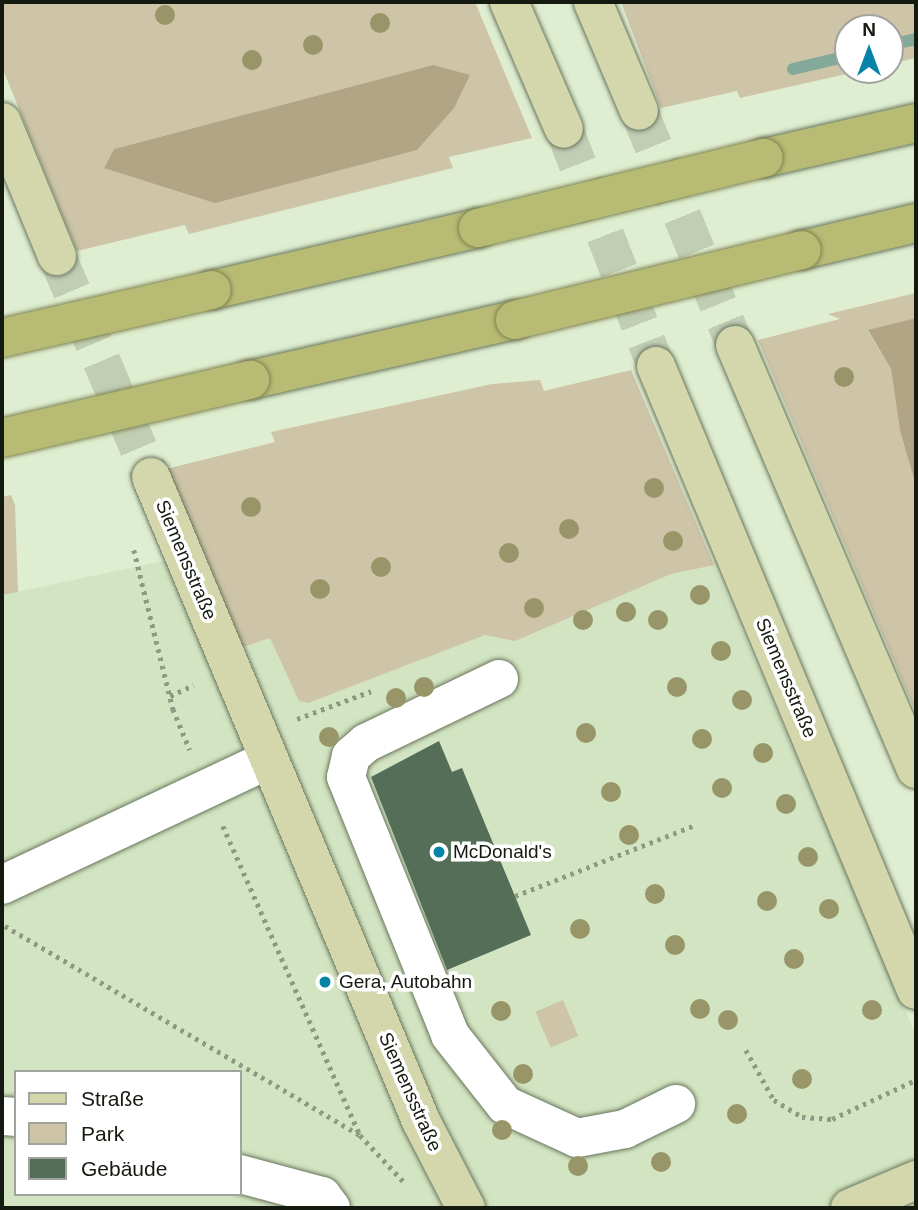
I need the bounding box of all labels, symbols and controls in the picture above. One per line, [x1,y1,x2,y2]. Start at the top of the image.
north arrow [834,14,904,84]
text: N [862,19,876,40]
street label: Siemensstraße [151,497,221,623]
street label: Siemensstraße [751,615,821,741]
place label: McDonald's [453,841,552,863]
marker: McDonald's [431,844,447,860]
place label: Gera, Autobahn [339,971,473,993]
marker: Gera, Autobahn [317,974,333,990]
street label: Siemensstraße [374,1029,446,1155]
legend [14,1070,242,1196]
text: Straße [81,1087,144,1110]
text: Park [81,1122,124,1145]
text: Gebäude [81,1157,167,1180]

